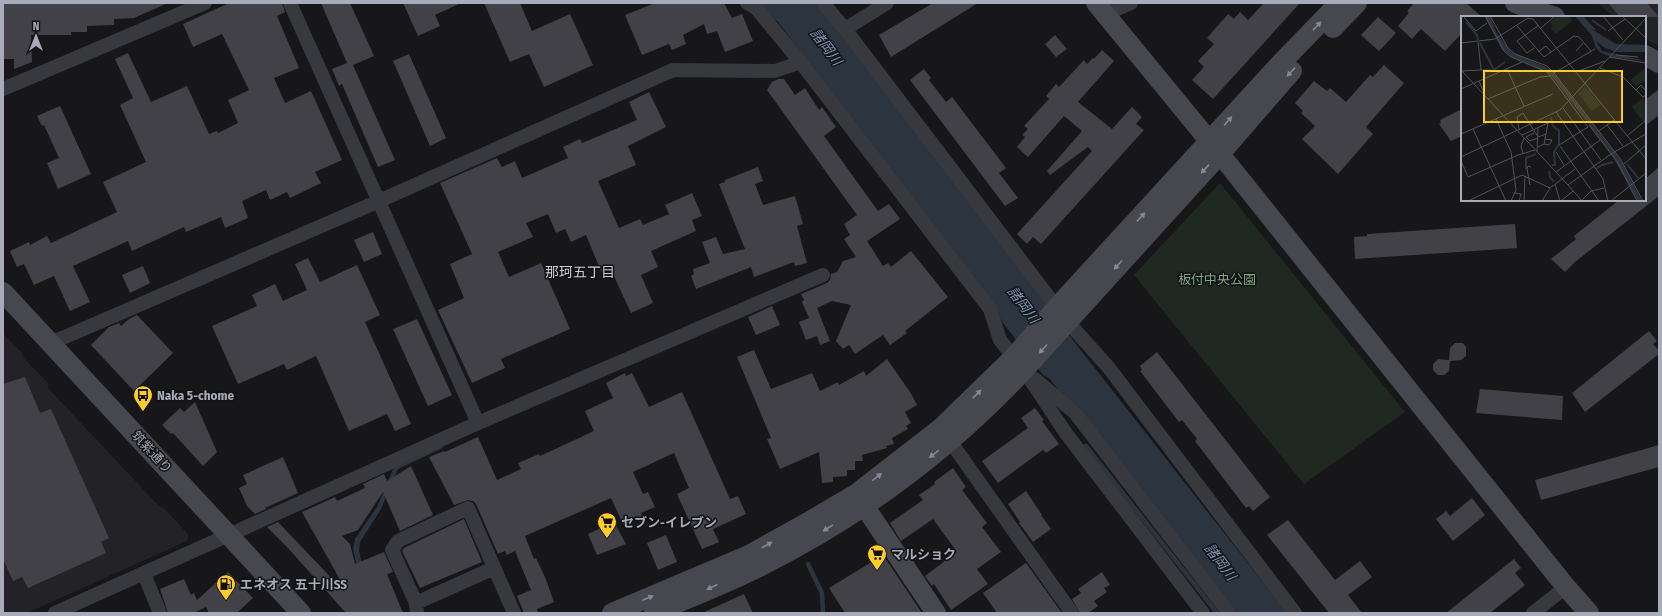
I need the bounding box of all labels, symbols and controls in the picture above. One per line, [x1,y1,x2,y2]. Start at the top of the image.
north arrow [16,16,56,56]
inset map [1461,16,1646,201]
text: N [33,20,39,33]
one-way arrow [1312,21,1322,31]
water label: 諸岡川 [807,25,847,70]
one-way arrow [1286,67,1296,77]
one-way arrow [1223,116,1233,126]
one-way arrow [1201,164,1210,175]
one-way arrow [1136,212,1145,222]
one-way arrow [1113,260,1122,270]
district label: 那珂五丁目 [545,264,615,281]
park label: 板付中央公園 [1178,272,1256,287]
water label: 諸岡川 [1004,283,1044,328]
one-way arrow [1038,344,1047,354]
bus stop icon: Naka 5-chome [132,384,154,412]
place label: Naka 5-chome [157,388,234,403]
one-way arrow [972,389,982,399]
street label: 筑紫通り [129,428,175,476]
one-way arrow [929,449,940,458]
one-way arrow [872,473,883,481]
supermarket icon: セブン-イレブン [596,511,618,539]
place label: セブン-イレブン [621,515,717,530]
one-way arrow [822,525,834,532]
water label: 諸岡川 [1201,540,1241,585]
one-way arrow [761,541,773,548]
supermarket icon: マルショク [866,543,888,571]
place label: マルショク [891,547,956,562]
fuel station icon: エネオス 五十川SS [215,573,237,601]
place label: エネオス 五十川SS [240,577,347,592]
one-way arrow [706,585,718,591]
one-way arrow [642,594,654,601]

